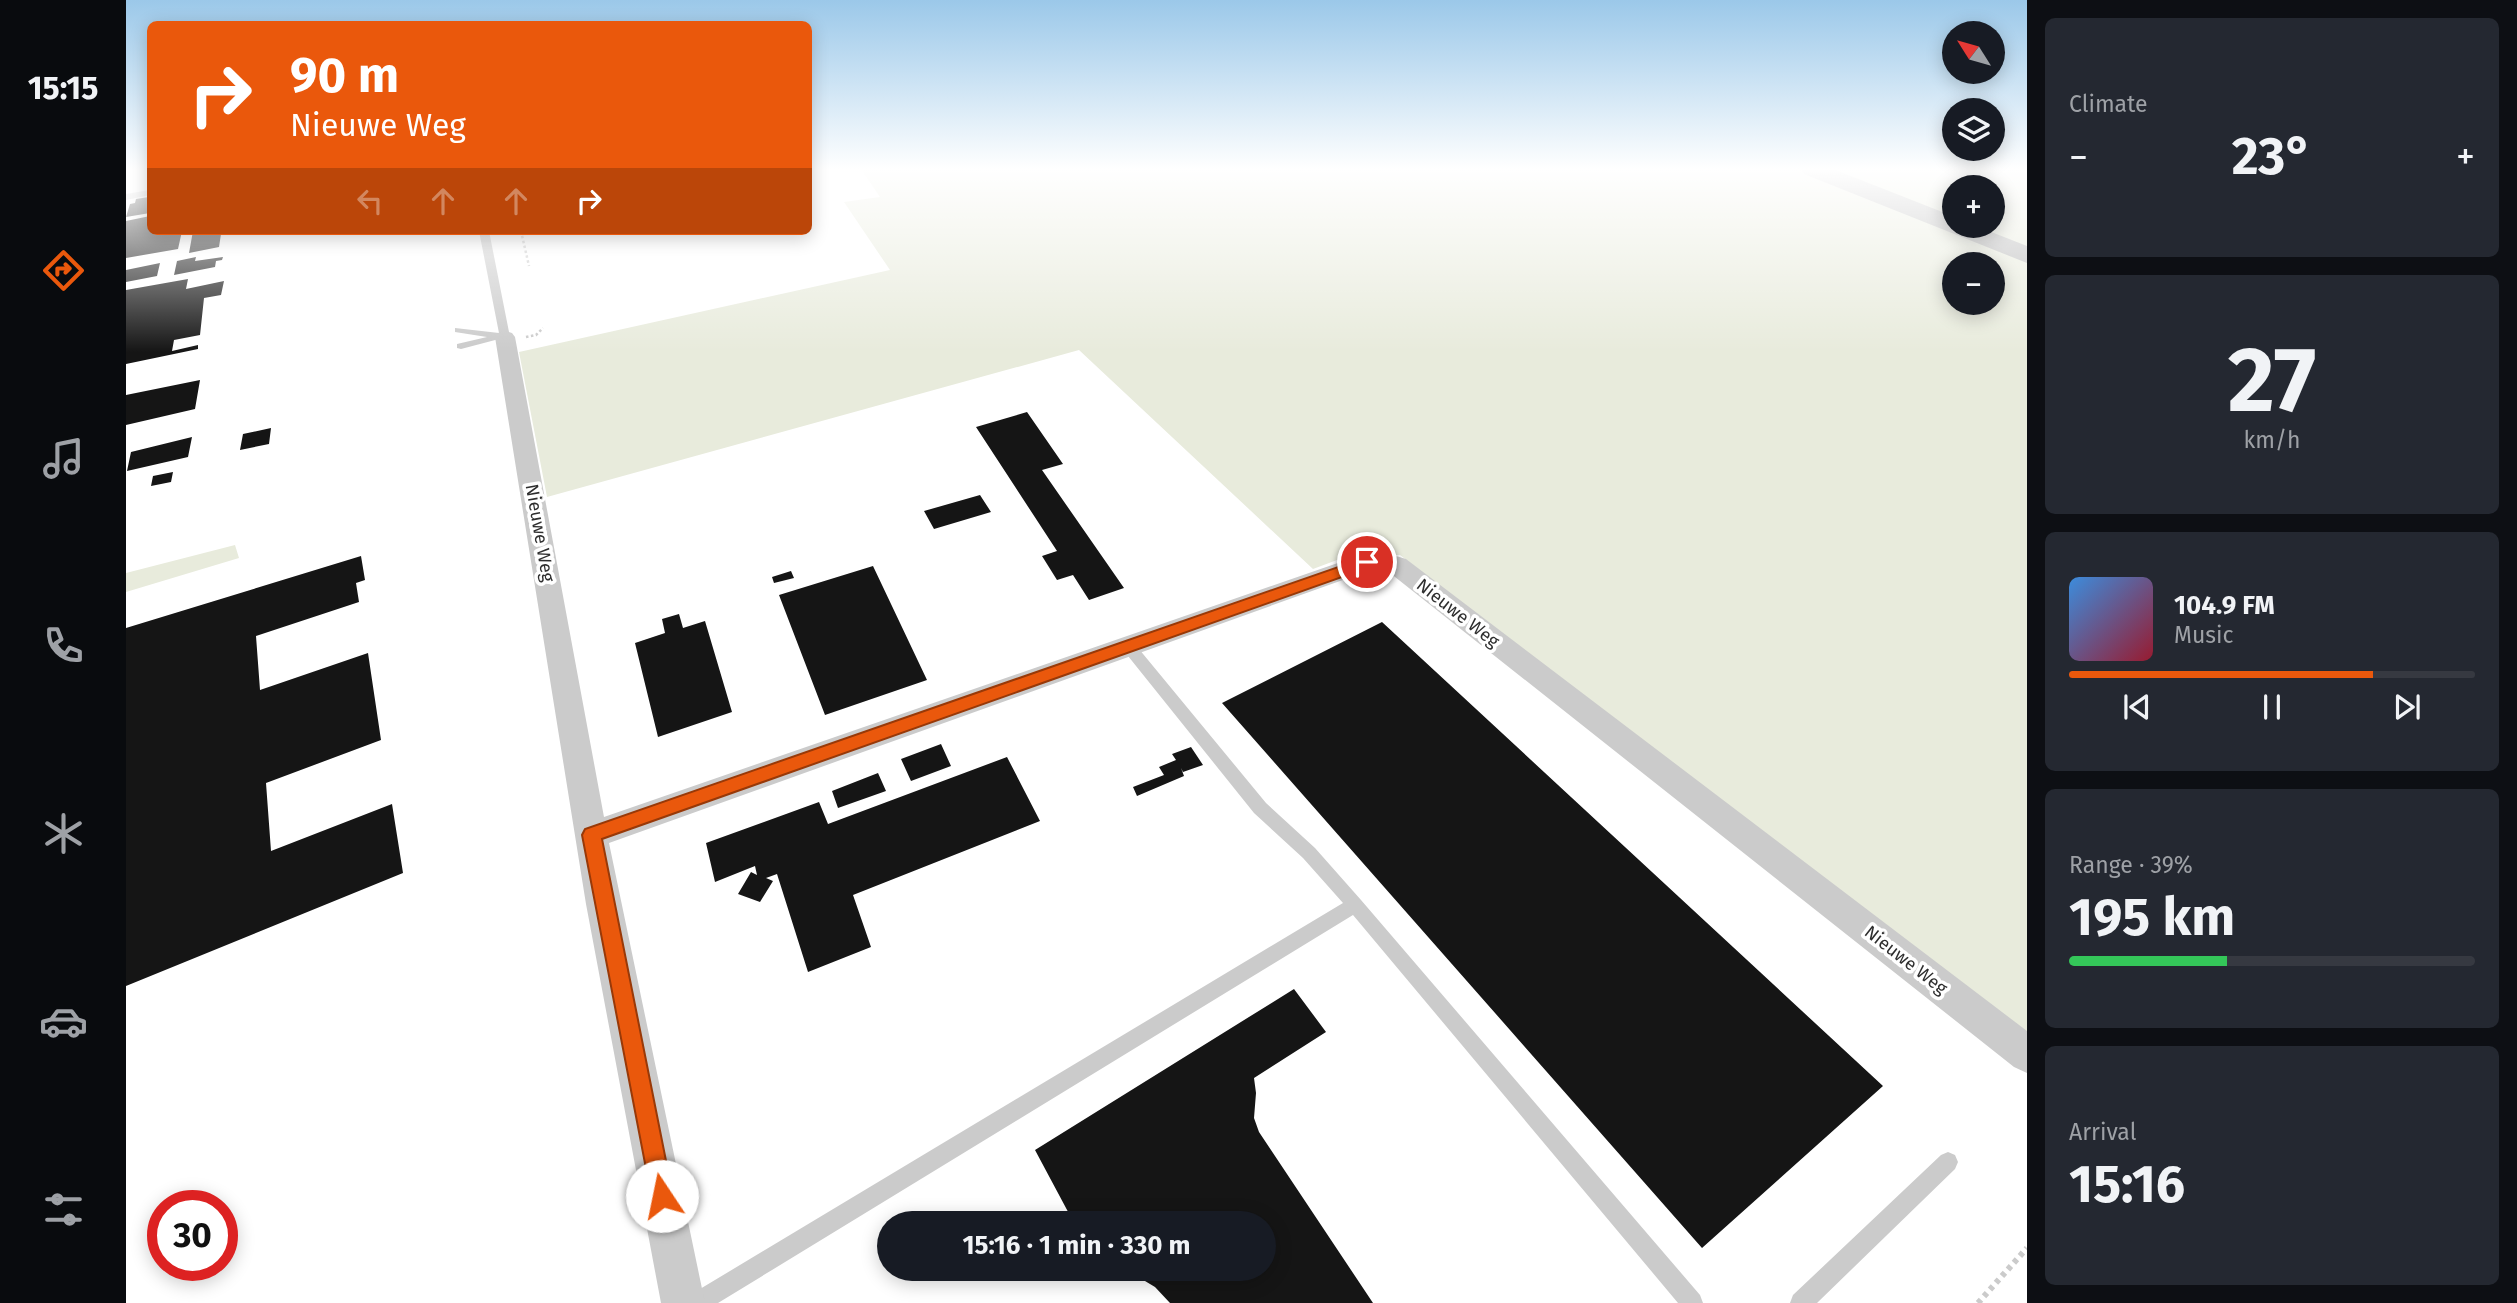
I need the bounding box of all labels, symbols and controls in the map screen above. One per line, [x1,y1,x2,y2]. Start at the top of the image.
north arrow [1942,21,2006,84]
map controls [1942,21,2005,315]
text: 90 m [290,46,399,105]
icon: right [175,49,266,140]
text: 15:15 [28,69,98,107]
text: Climate [2069,90,2148,118]
button: layers [1942,98,2005,161]
text: Nieuwe Weg [290,106,466,144]
text: 23° [2232,125,2312,188]
text: − [2069,134,2088,180]
text: + [2456,134,2475,180]
button: + [1942,175,2005,238]
icon: left [351,182,389,220]
icon: ahead [424,182,462,220]
icon: ahead [497,182,535,220]
icon: right [570,182,608,220]
icon: directions [39,246,88,295]
button: − [1942,252,2005,315]
text: 27 [2228,326,2316,435]
text: km/h [2244,426,2300,454]
icon: music [39,434,88,483]
street label: Nieuwe Weg [521,482,560,584]
pin [1337,532,1397,592]
icon: arrive [1348,543,1386,581]
street label: Nieuwe Weg [1412,574,1504,653]
text: 104.9 FM [2174,590,2275,621]
icon: phone [39,621,88,670]
text: Music [2174,621,2234,649]
icon: previous [2118,688,2156,726]
icon: pause [2253,688,2291,726]
icon: next [2388,688,2426,726]
icon: climate [39,809,88,858]
text: Range · 39% [2069,851,2193,879]
text: 195 km [2069,886,2235,949]
street label: Nieuwe Weg [1860,921,1952,1000]
icon: car [39,997,88,1046]
text: Arrival [2069,1118,2136,1146]
text: 15:16 [2069,1153,2185,1216]
position arrow [625,1159,699,1233]
icon: filters [39,1185,88,1234]
speed limit sign: 30 [147,1190,238,1281]
text: 15:16 · 1 min · 330 m [962,1230,1191,1261]

